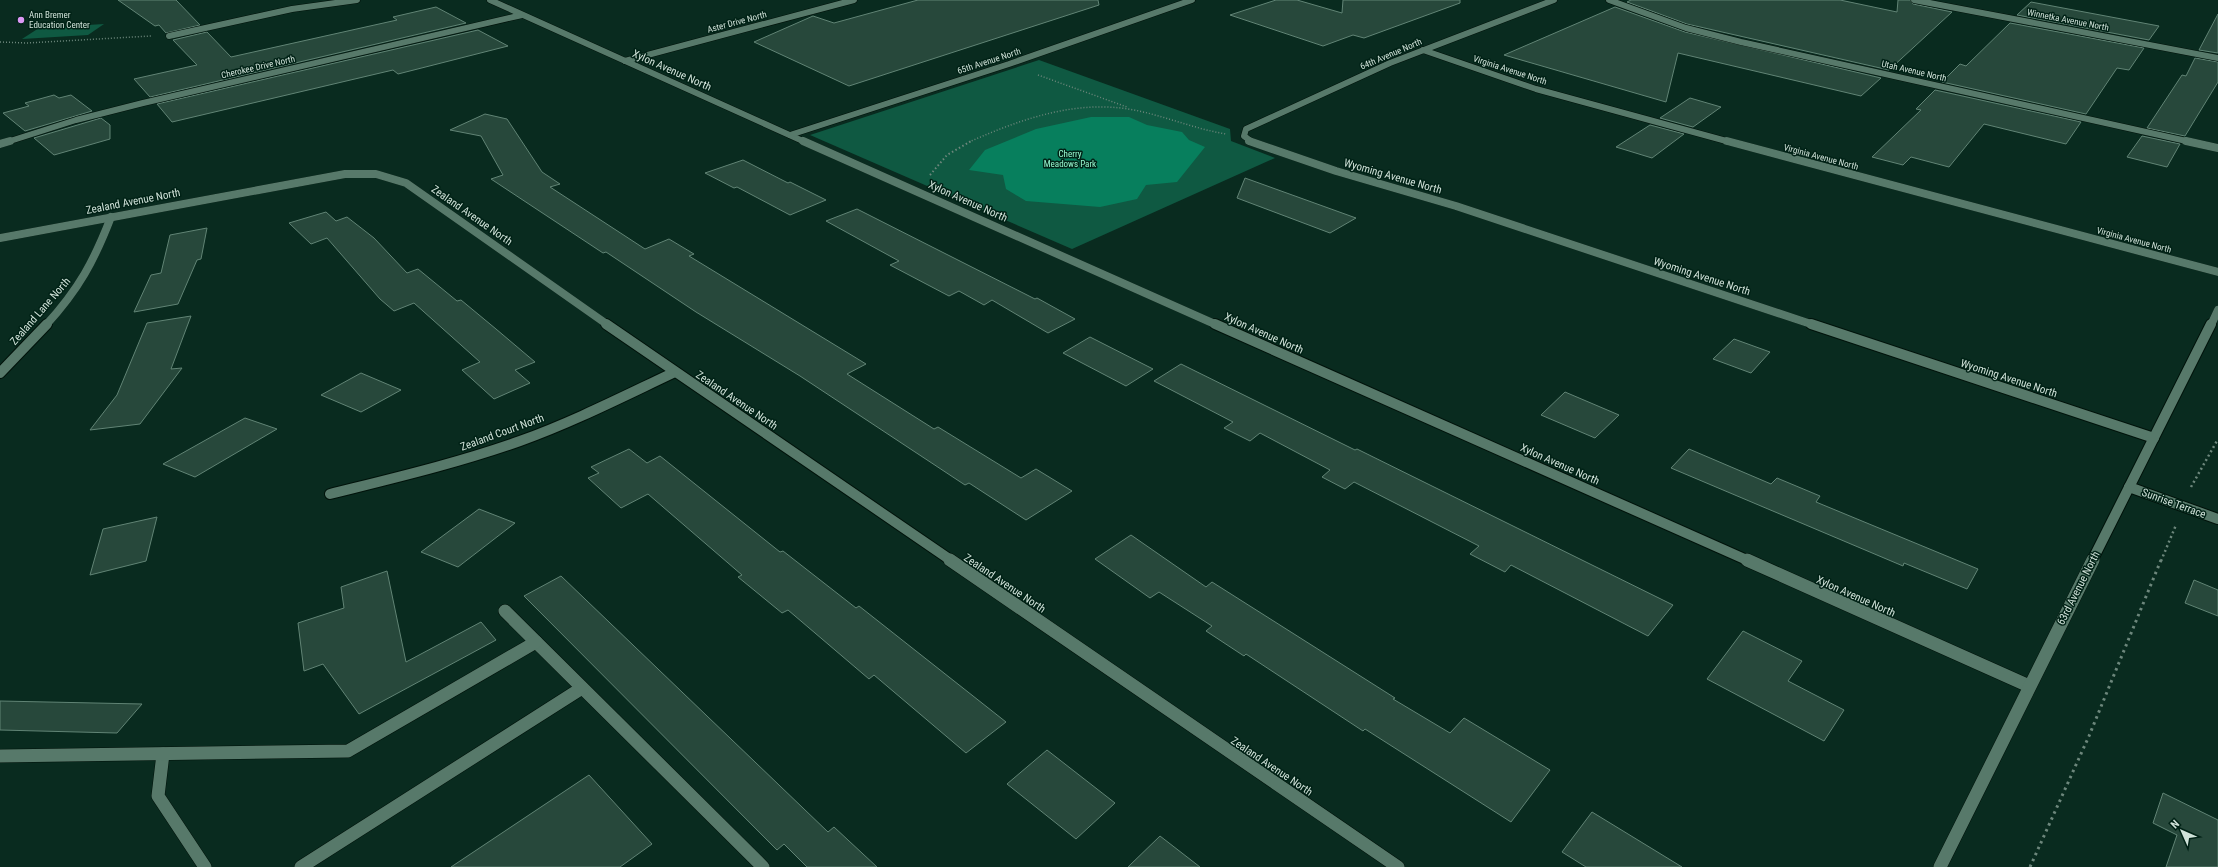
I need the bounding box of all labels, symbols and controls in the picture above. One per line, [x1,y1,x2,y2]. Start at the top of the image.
street label: Winnetka Avenue North [2026,7,2110,33]
street label: Aster Drive North [706,9,768,35]
place label: Ann Bremer Education Center [29,10,90,30]
marker: Ann Bremer Education Center [16,15,26,25]
street label: 64th Avenue North [1359,37,1423,71]
street label: 65th Avenue North [956,46,1022,76]
street label: Xylon Avenue North [630,47,713,94]
street label: Virginia Avenue North [1472,53,1548,87]
street label: Cherokee Drive North [220,54,296,80]
street label: Utah Avenue North [1880,59,1948,83]
street label: Virginia Avenue North [1782,142,1860,172]
park label: Cherry Meadows Park [1044,149,1096,169]
street label: Wyoming Avenue North [1342,156,1443,197]
street label: Xylon Avenue North [926,178,1009,225]
street label: Zealand Avenue North [429,183,515,248]
street label: Zealand Avenue North [85,186,181,217]
street label: Virginia Avenue North [2095,225,2173,255]
street label: Wyoming Avenue North [1652,255,1752,298]
street label: Zealand Lane North [8,275,73,348]
street label: Xylon Avenue North [1222,310,1305,357]
street label: Wyoming Avenue North [1959,357,2059,400]
street label: Zealand Avenue North [693,368,780,433]
street label: Zealand Court North [459,411,546,454]
street label: Xylon Avenue North [1518,441,1601,488]
street label: Sunrise Terrace [2140,486,2208,521]
street label: 63rd Avenue North [2054,549,2103,627]
street label: Zealand Avenue North [961,551,1048,616]
street label: Xylon Avenue North [1814,573,1897,620]
street label: Zealand Avenue North [1228,734,1315,799]
north arrow [2162,811,2202,851]
text: N [2168,817,2182,831]

